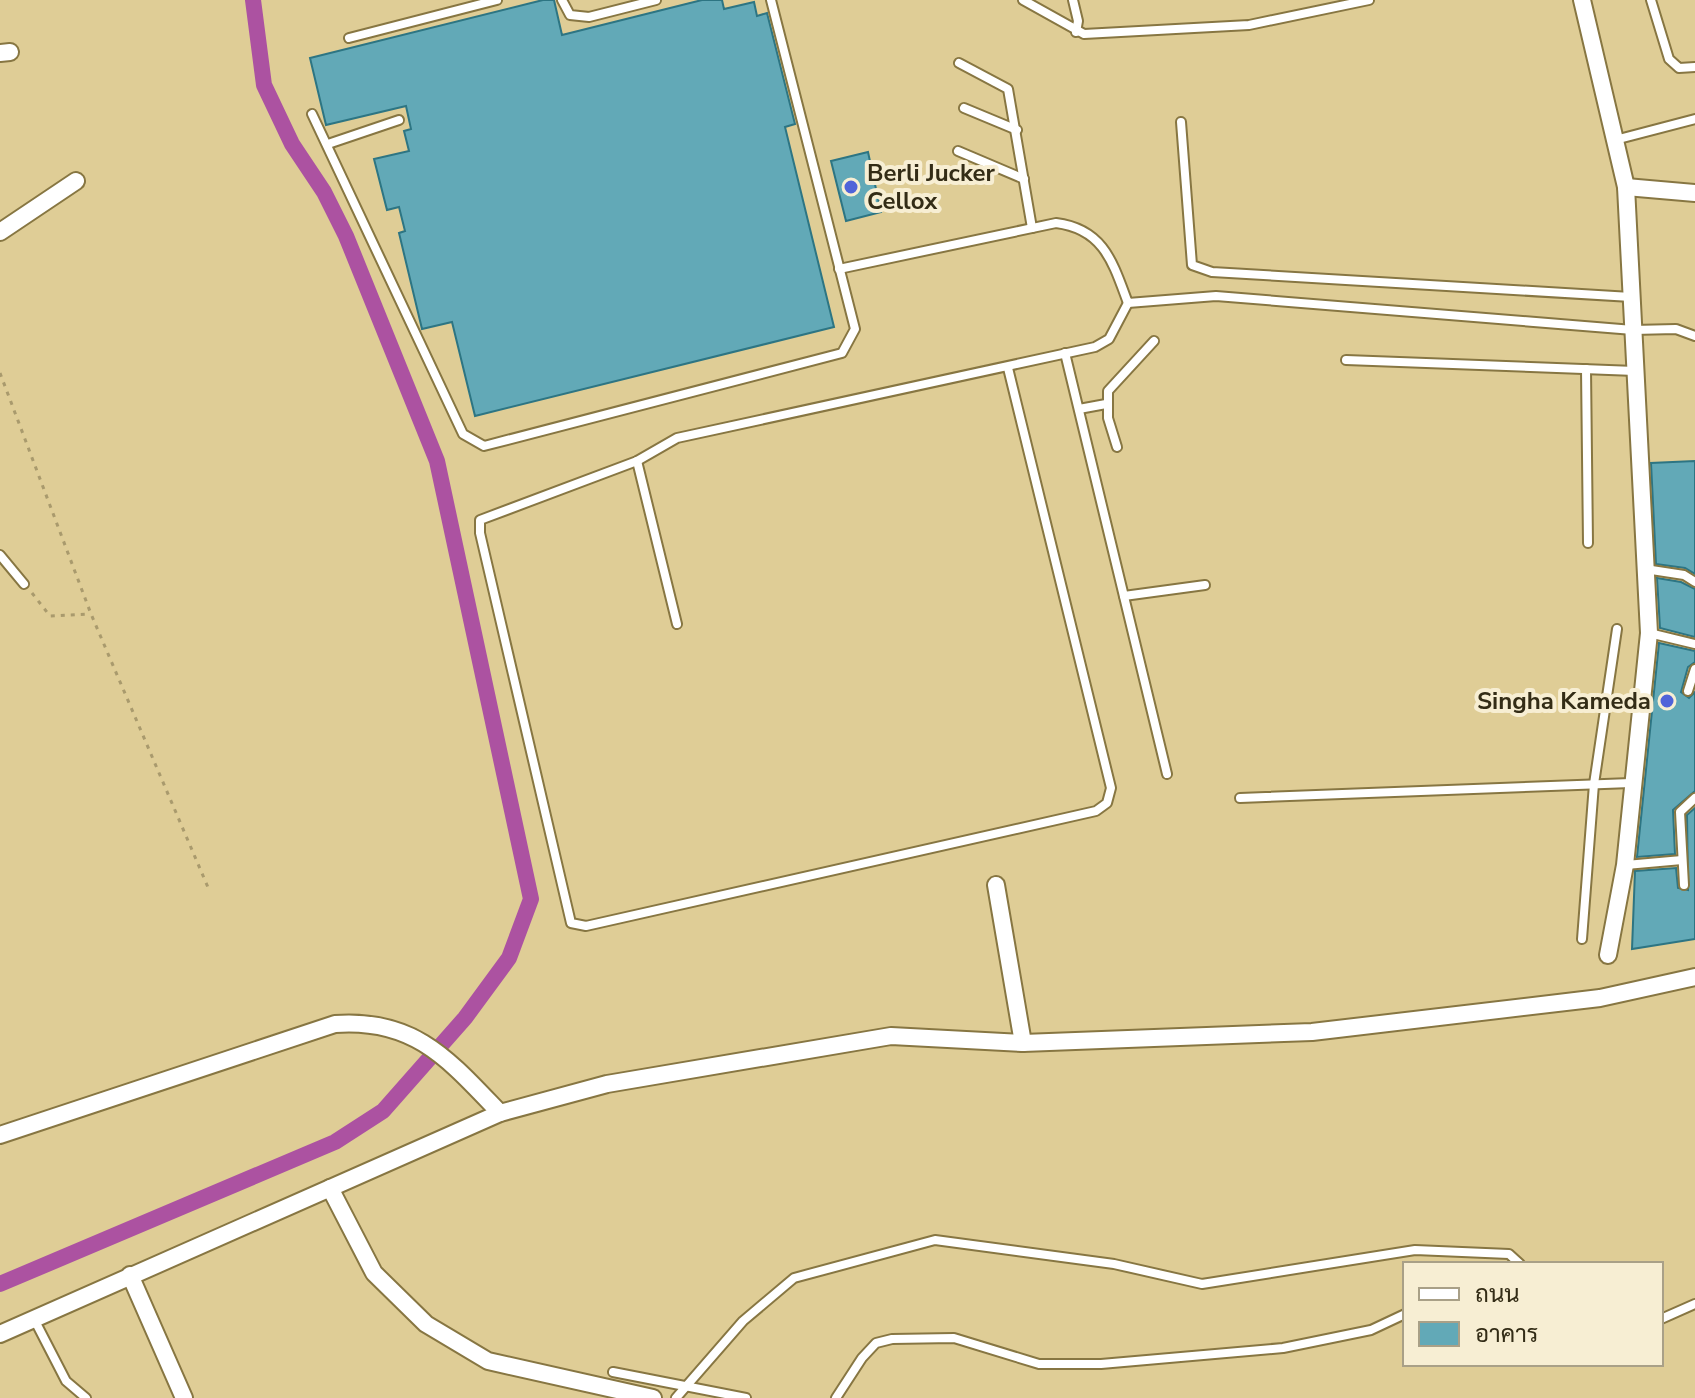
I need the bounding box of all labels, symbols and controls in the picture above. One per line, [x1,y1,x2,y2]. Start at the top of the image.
place label: Berli Jucker Cellox [867,157,996,217]
marker: Berli Jucker Cellox [842,178,860,196]
place label: Singha Kameda [1477,685,1651,717]
marker: Singha Kameda [1658,692,1676,710]
legend [1403,1262,1663,1366]
text: ถนน [1475,1278,1520,1310]
text: อาคาร [1475,1318,1538,1350]

